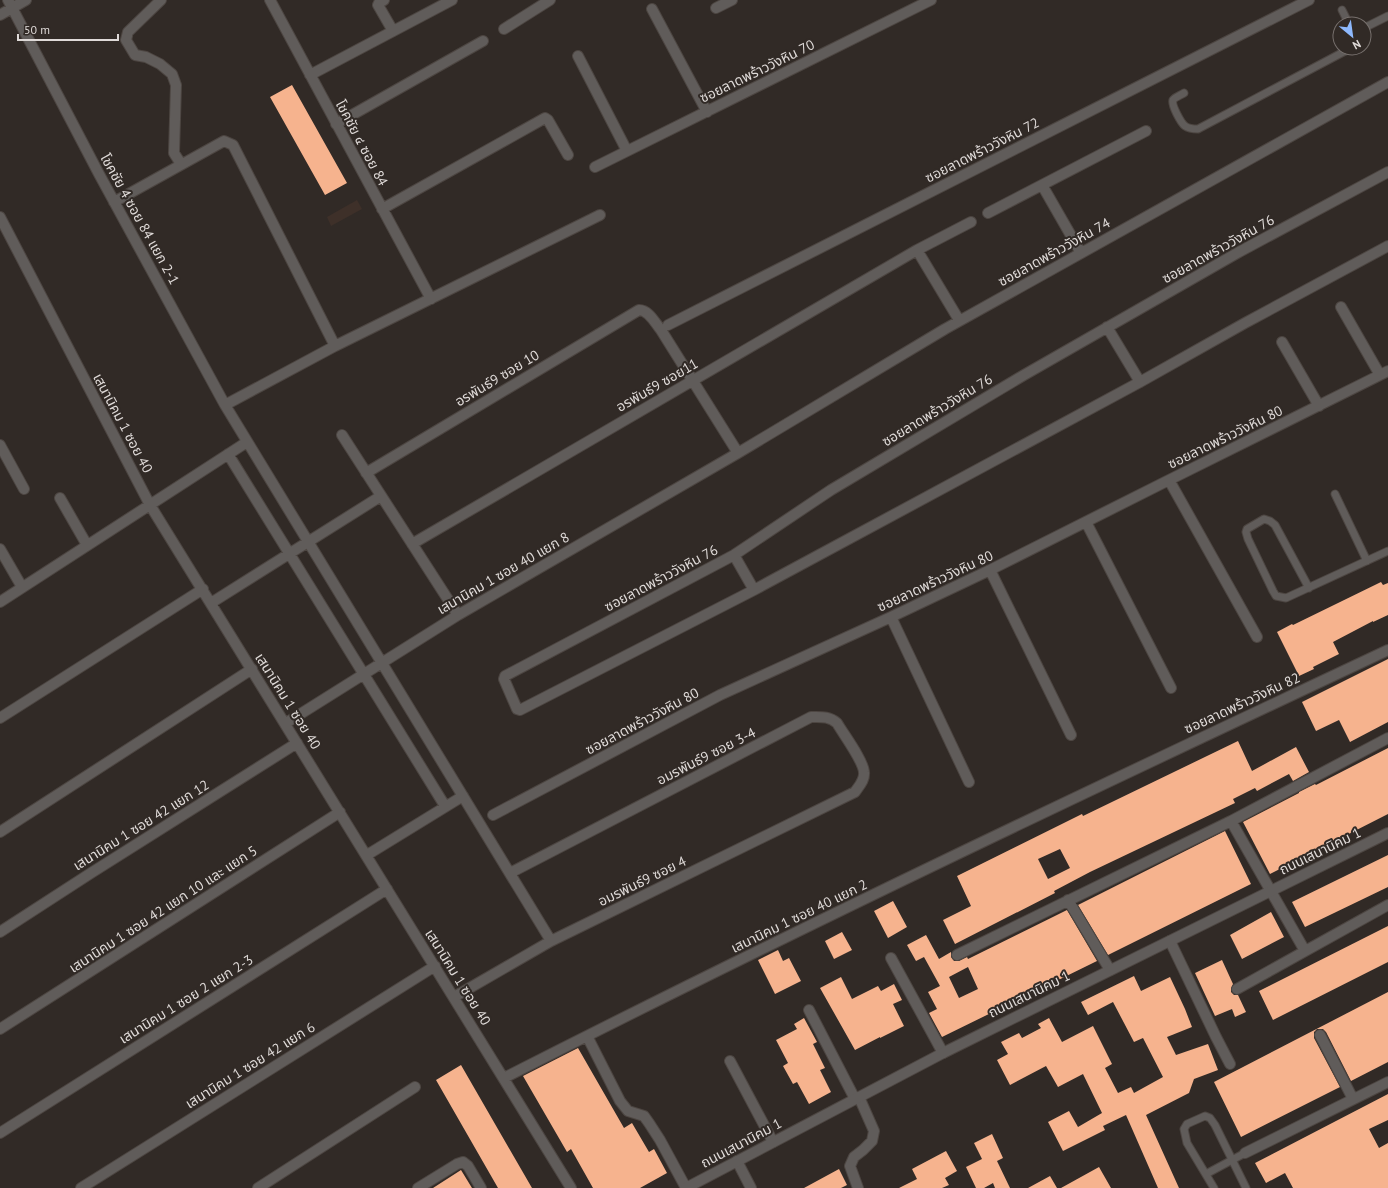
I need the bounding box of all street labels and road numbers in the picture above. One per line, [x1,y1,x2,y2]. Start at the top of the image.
street label: ซอยลาดพร้าววังหิน 70 [697,35,818,107]
street label: โชคชัย ๔ ซอย 84 [332,97,392,189]
street label: ซอยลาดพร้าววังหิน 72 [922,113,1042,187]
street label: โชคชัย 4 ซอย 84 แยก 2-1 [97,150,183,288]
street label: ซอยลาดพร้าววังหิน 76 [1159,211,1277,287]
street label: ซอยลาดพร้าววังหิน 74 [995,213,1114,290]
street label: อรพันธ์9 ซอย 10 [452,346,543,410]
street label: อรพันธ์9 ซอย11 [613,354,701,416]
street label: เสนานิคม 1 ซอย 40 [89,370,157,476]
street label: ซอยลาดพร้าววังหิน 76 [878,370,996,450]
street label: ซอยลาดพร้าววังหิน 80 [1165,401,1286,473]
street label: เสนานิคม 1 ซอย 40 แยก 8 [434,528,572,618]
street label: ซอยลาดพร้าววังหิน 76 [601,541,721,615]
street label: ซอยลาดพร้าววังหิน 80 [874,546,996,616]
street label: เสนานิคม 1 ซอย 40 [251,649,325,753]
street label: ซอยลาดพร้าววังหิน 82 [1181,668,1303,738]
street label: ซอยลาดพร้าววังหิน 80 [582,683,702,758]
street label: อมรพันธ์9 ซอย 3-4 [653,723,759,789]
street label: เสนานิคม 1 ซอย 42 แยก 12 [70,776,212,874]
street label: ถนนเสนานิคม 1 [1276,823,1364,879]
street label: เสนานิคม 1 ซอย 42 แยก 10 และ แยก 5 [65,841,261,977]
street label: อมรพันธ์9 ซอย 4 [595,852,690,910]
street label: เสนานิคม 1 ซอย 40 แยก 2 [728,875,870,957]
street label: เสนานิคม 1 ซอย 40 [421,925,495,1029]
street label: เสนานิคม 1 ซอย 2 แยก 2-3 [116,950,256,1048]
street label: ถนนเสนานิคม 1 [985,966,1073,1022]
street label: เสนานิคม 1 ซอย 42 แยก 6 [182,1018,318,1112]
street label: ถนนเสนานิคม 1 [697,1114,785,1172]

